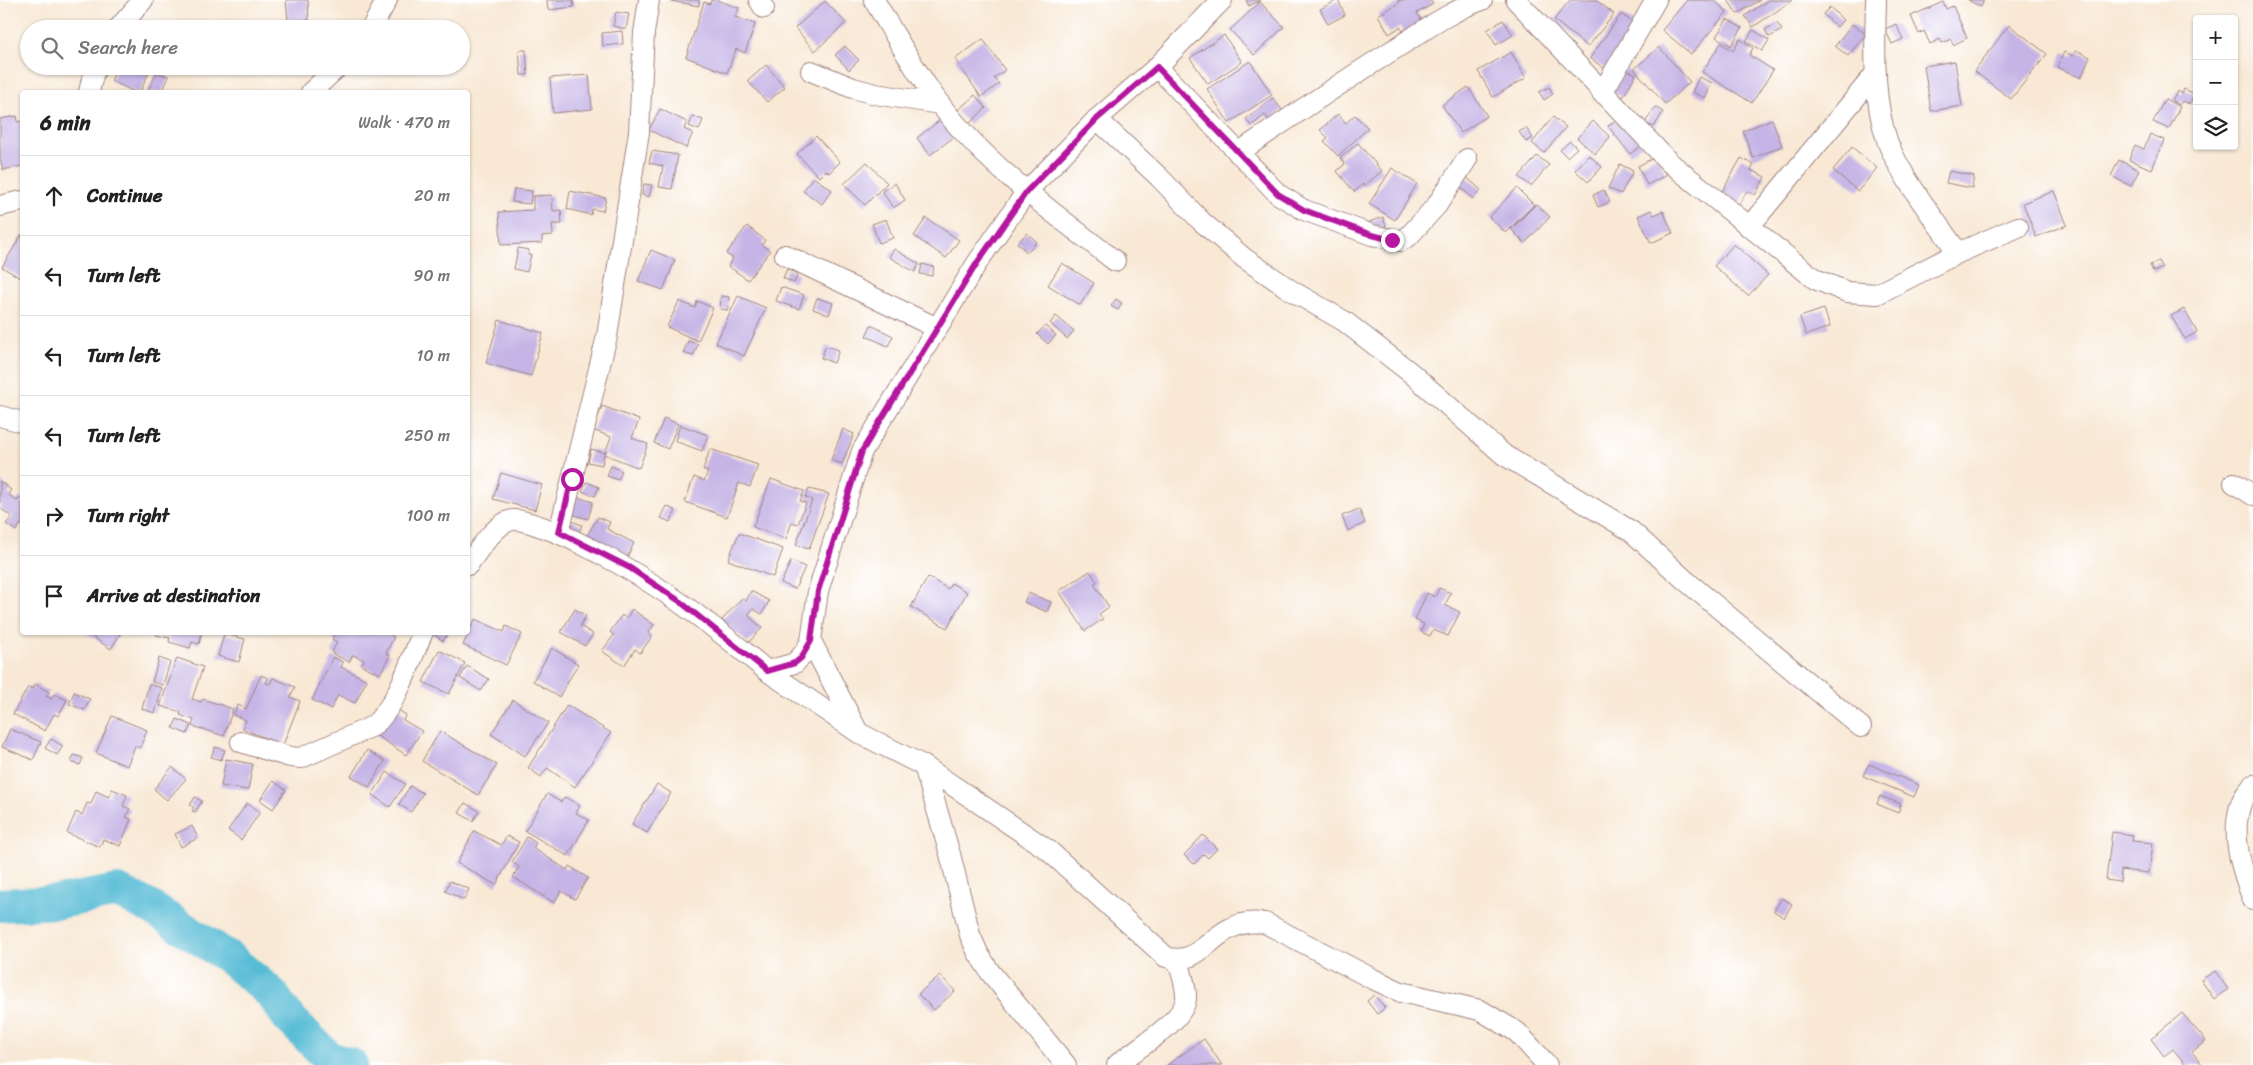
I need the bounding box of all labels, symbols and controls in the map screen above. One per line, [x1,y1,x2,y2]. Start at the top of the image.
map controls [2193,15,2238,150]
button: + [2193,15,2238,60]
search box [20,20,470,75]
text: Search here [78,31,178,64]
icon: search [38,34,66,62]
button: − [2193,60,2238,105]
text: 6 min [40,104,91,142]
button: layers [2193,105,2238,150]
text: Walk · 470 m [358,108,450,137]
text: Continue [87,179,163,212]
text: 20 m [414,181,450,210]
icon: ahead [40,182,68,210]
route end [1381,229,1404,252]
text: Turn left [87,259,160,292]
text: 90 m [414,261,450,290]
icon: left [40,262,68,290]
text: Turn left [87,339,160,372]
text: 10 m [417,341,450,370]
icon: left [40,342,68,370]
text: Turn left [87,419,160,452]
text: 250 m [404,421,450,450]
icon: left [40,422,68,450]
route start [561,468,584,491]
text: Turn right [87,499,169,532]
text: 100 m [406,501,450,530]
icon: right [40,502,68,530]
text: Arrive at destination [87,579,260,612]
icon: arrive [40,582,68,610]

